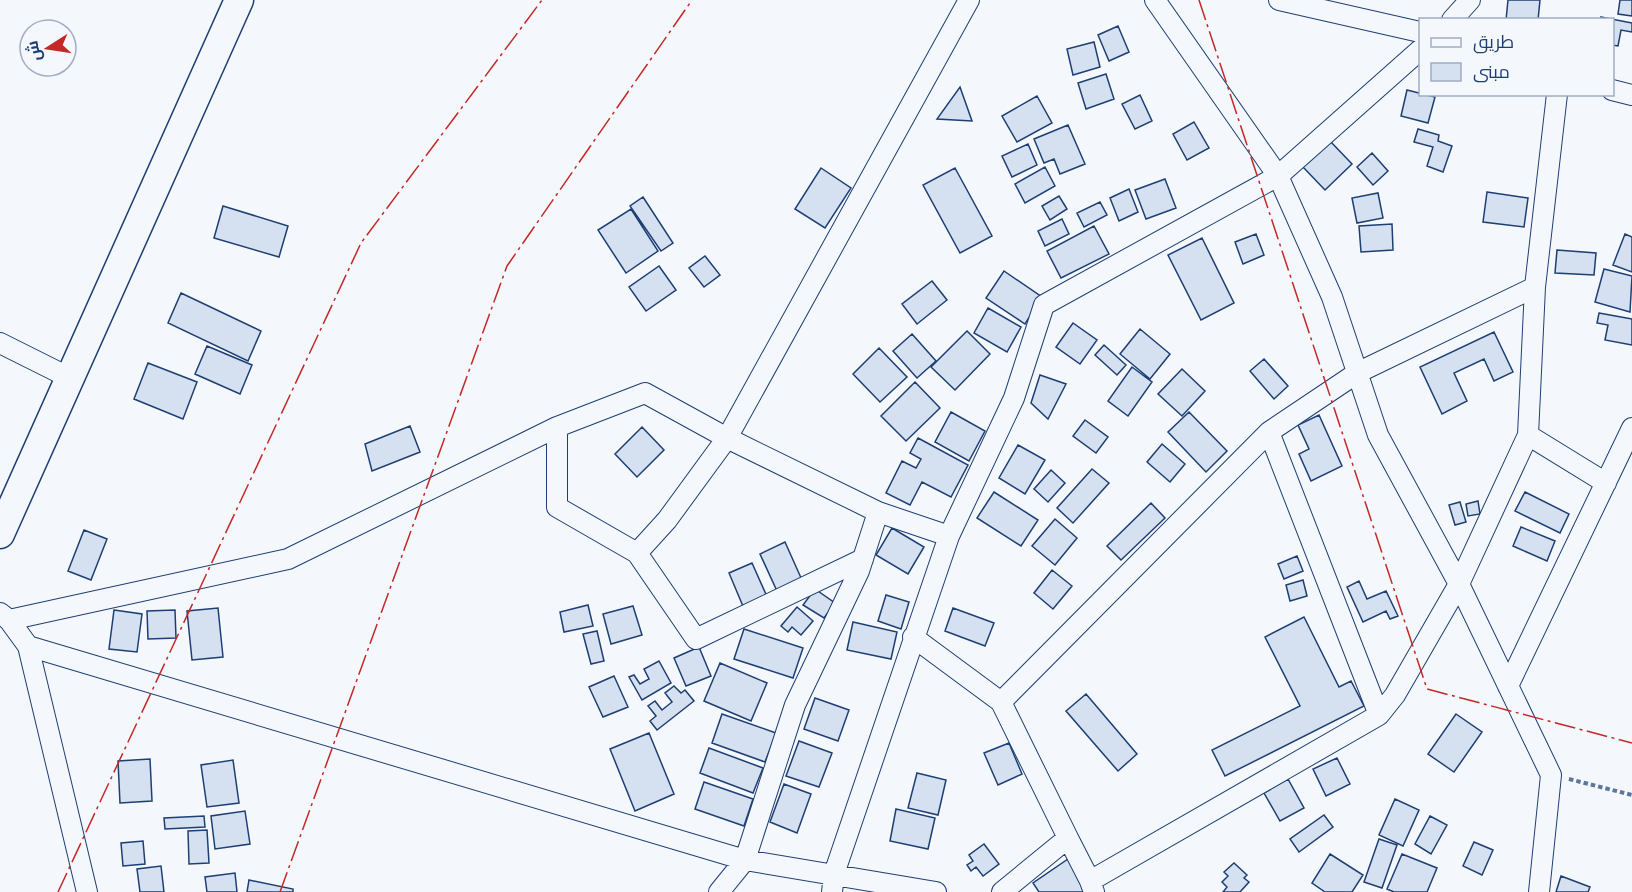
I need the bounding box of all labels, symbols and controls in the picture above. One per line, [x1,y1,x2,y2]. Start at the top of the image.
north arrow [18,18,78,78]
legend [1419,18,1614,96]
text: طريق [1473,32,1514,54]
text: ش [23,39,45,63]
text: مبنى [1473,62,1510,83]

